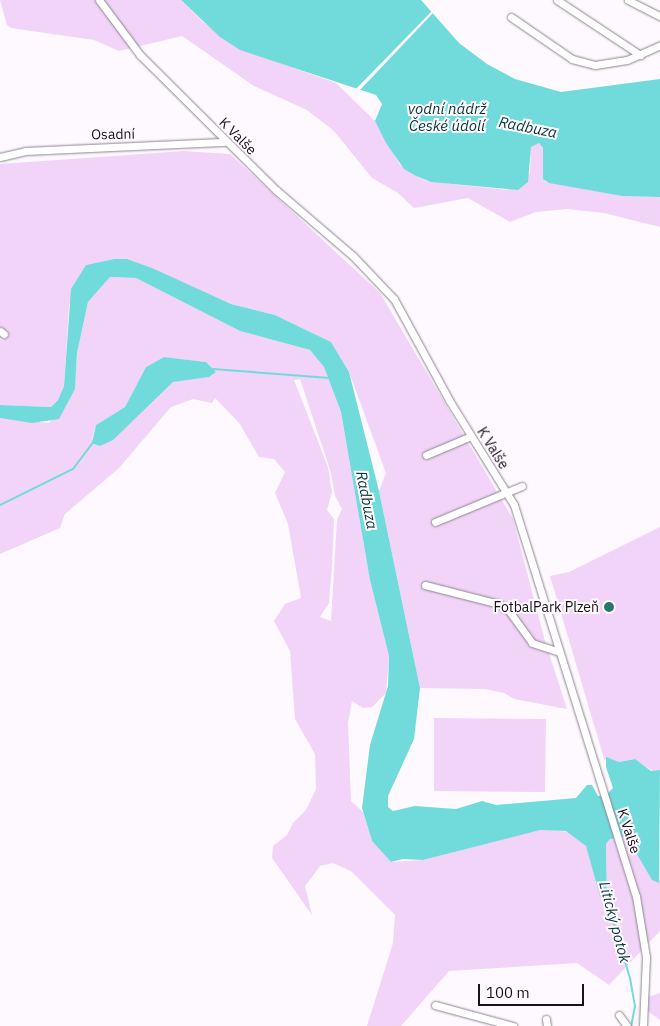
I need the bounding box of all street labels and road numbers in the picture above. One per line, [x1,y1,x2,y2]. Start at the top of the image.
street label: K Valše [216,114,260,158]
street label: Osadní [91,125,135,143]
street label: K Valše [474,424,512,472]
street label: K Valše [614,806,644,856]

